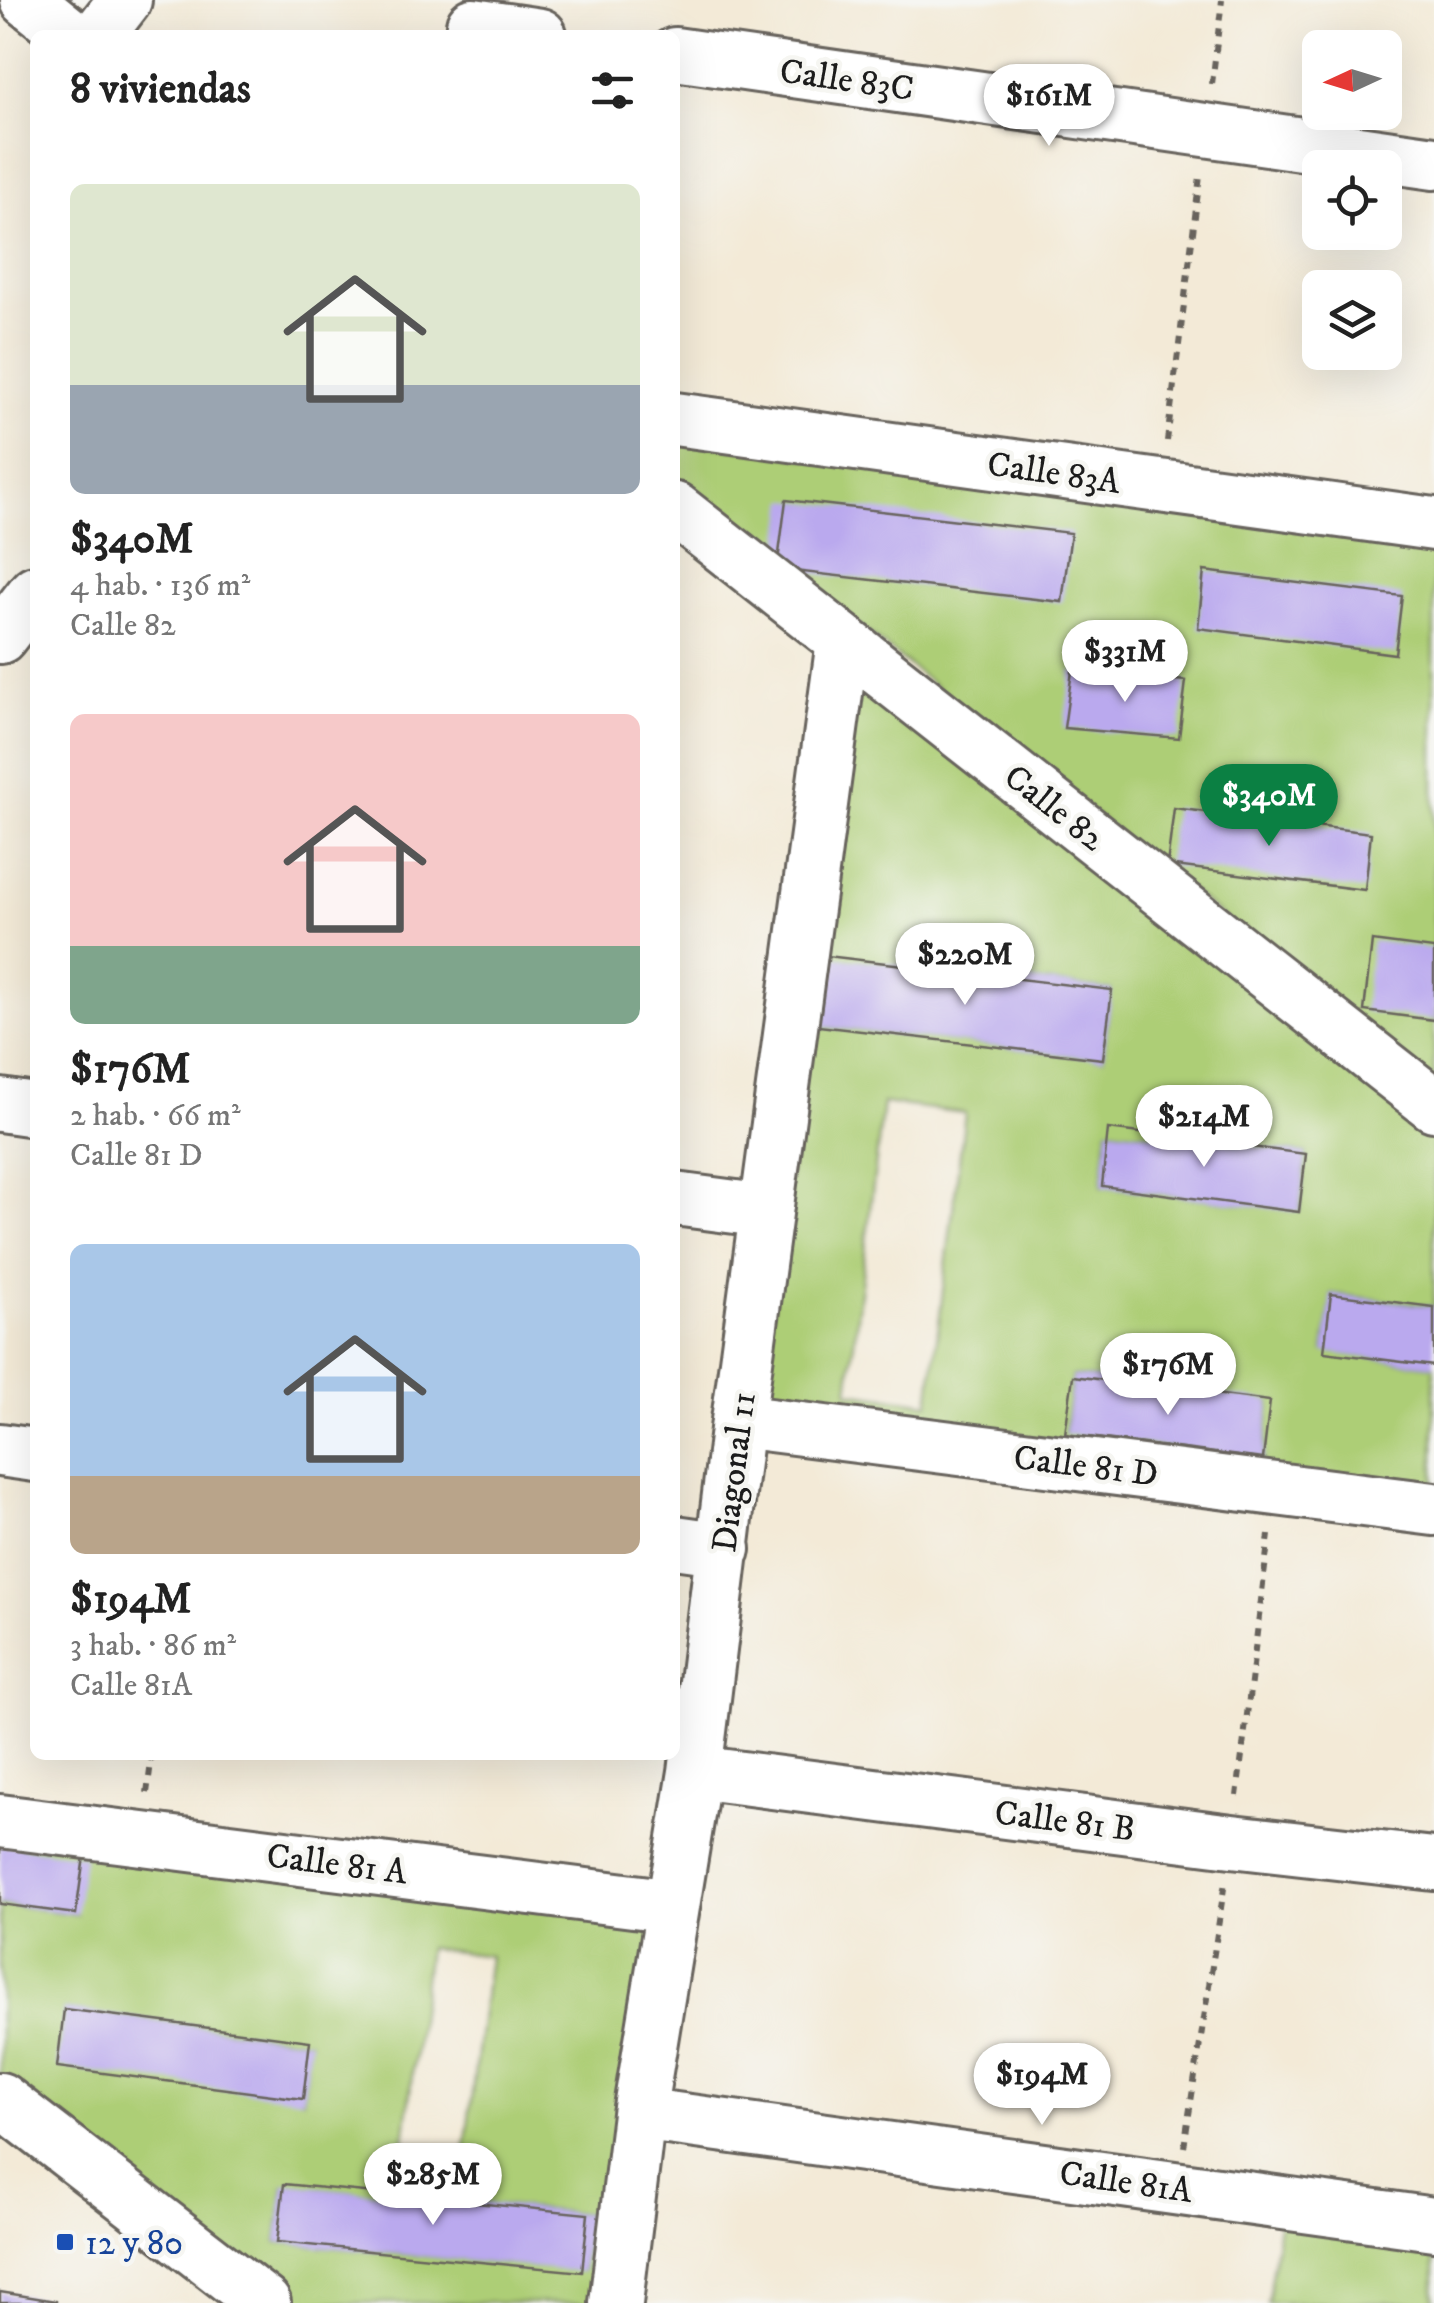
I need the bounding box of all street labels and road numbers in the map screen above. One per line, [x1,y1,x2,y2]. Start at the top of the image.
street label: Calle 83C [777,50,917,112]
street label: Calle 83A [984,443,1124,505]
street label: Calle 82 [995,756,1113,862]
street label: Diagonal 11 [703,1390,767,1555]
street label: Calle 81 D [1011,1436,1160,1498]
street label: Calle 81 B [992,1792,1137,1852]
street label: Calle 81 A [264,1835,410,1896]
street label: Calle 81A [1056,2152,1196,2214]

